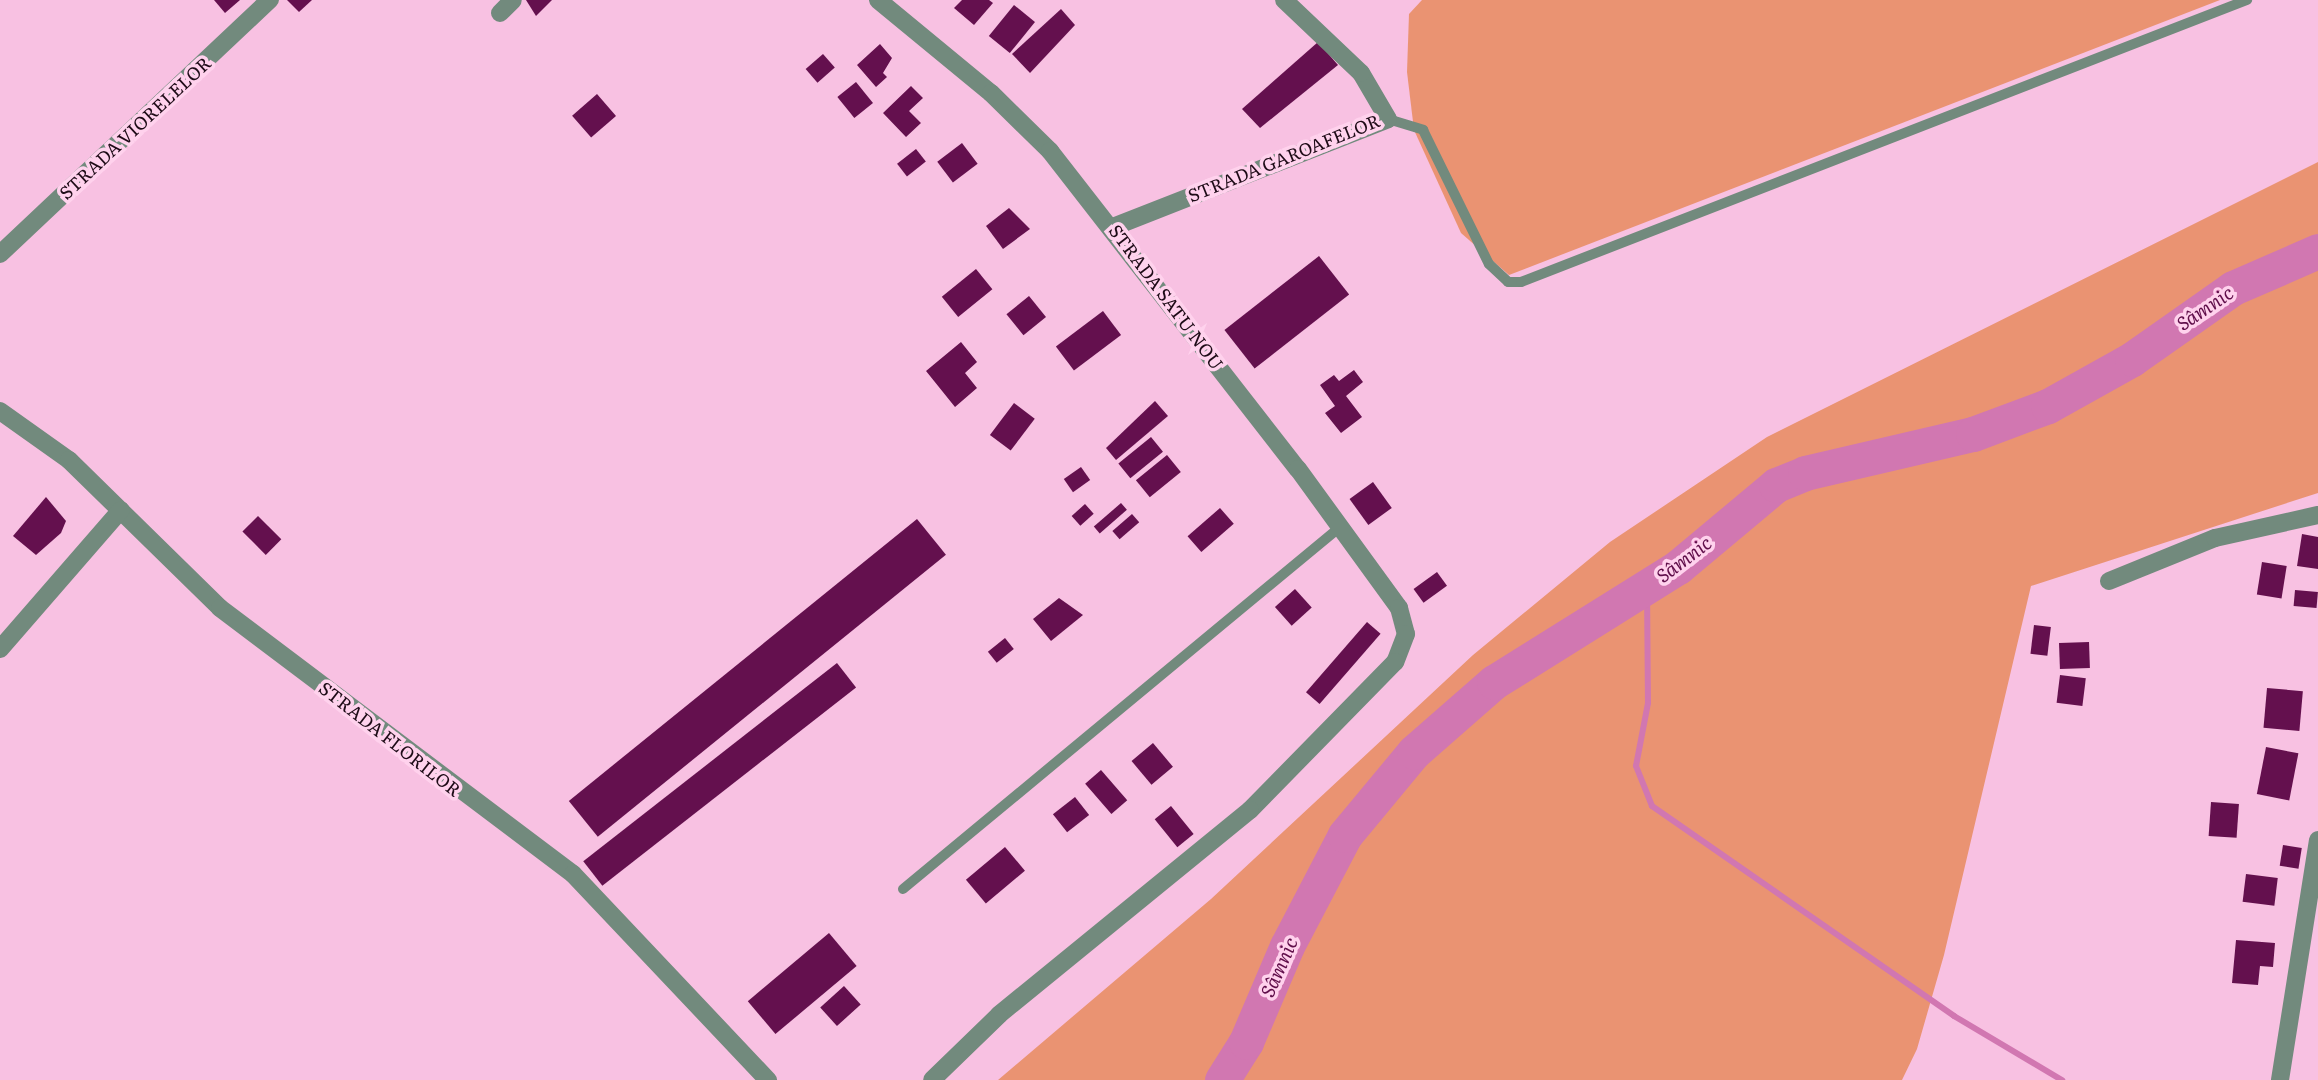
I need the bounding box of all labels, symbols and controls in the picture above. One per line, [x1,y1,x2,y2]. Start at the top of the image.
street label: STRADA VIORELELOR [55,52,215,204]
street label: STRADA GAROAFELOR [1185,110,1383,206]
street label: STRADA SATU NOU [1104,220,1228,374]
water label: Sâmnic [2172,281,2238,335]
water label: Sâmnic [1652,531,1716,587]
street label: STRADA FLORILOR [315,677,465,801]
water label: Sâmnic [1256,934,1302,1000]

